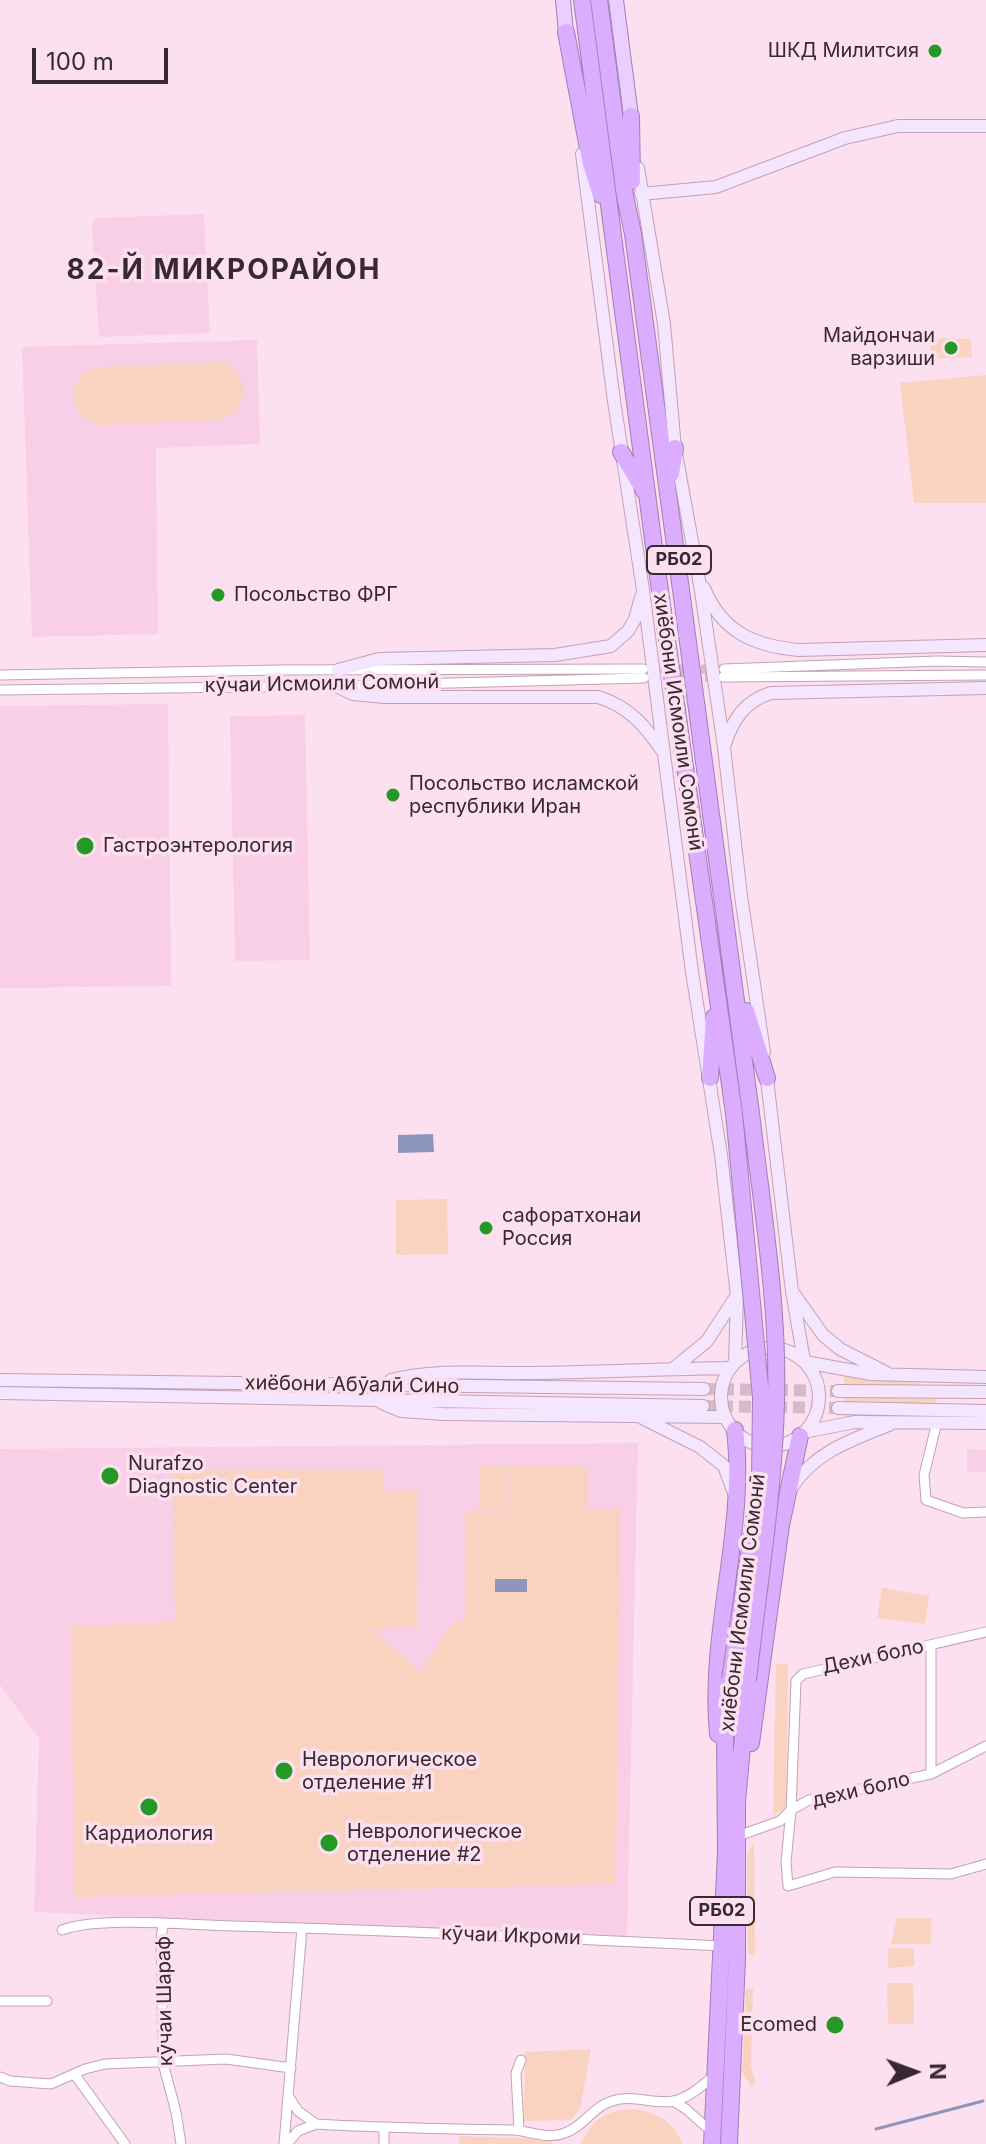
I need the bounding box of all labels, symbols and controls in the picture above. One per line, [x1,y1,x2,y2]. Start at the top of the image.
scale bar [36,32,172,82]
place label: ШКД Милитсия [768,39,919,63]
marker: ШКД Милитсия [926,42,944,60]
text: 100 m [46,47,114,76]
district label: 82-Й МИКРОРАЙОН [67,254,381,288]
place label: Майдончаи варзиши [823,324,935,371]
marker: Майдончаи варзиши [942,339,960,357]
road number: РБ02 [647,546,711,574]
place label: Посольство ФРГ [234,583,398,607]
marker: Посольство ФРГ [209,586,227,604]
street label: хиёбони Исмоили Сомонӣ [648,592,708,852]
street label: кӯчаи Исмоили Сомонӣ [205,670,439,698]
place label: Посольство исламской республики Иран [409,772,639,819]
marker: Посольство исламской республики Иран [384,786,402,804]
place label: Гастроэнтерология [103,834,293,858]
marker: Гастроэнтерология [74,835,96,857]
place label: сафоратхонаи Россия [502,1204,641,1251]
marker: сафоратхонаи Россия [477,1219,495,1237]
street label: хиёбони Абӯалӣ Сино [244,1371,460,1399]
place label: Nurafzo Diagnostic Center [128,1452,297,1499]
marker: Nurafzo Diagnostic Center [99,1465,121,1487]
street label: хиёбони Исмоили Сомонӣ [715,1473,771,1733]
street label: Дехи боло [820,1635,926,1679]
place label: Неврологическое отделение #1 [302,1748,477,1795]
marker: Неврологическое отделение #1 [273,1760,295,1782]
street label: дехи боло [810,1767,912,1813]
marker: Кардиология [138,1796,160,1818]
place label: Неврологическое отделение #2 [347,1820,522,1867]
place label: Кардиология [85,1822,213,1846]
marker: Неврологическое отделение #2 [318,1832,340,1854]
road number: РБ02 [690,1897,754,1925]
street label: кӯчаи Икроми [441,1922,581,1950]
street label: кӯчаи Шараф [152,1936,178,2066]
place label: Ecomed [740,2013,817,2037]
marker: Ecomed [824,2014,846,2036]
north arrow [874,2032,954,2112]
text: N [925,2063,951,2080]

